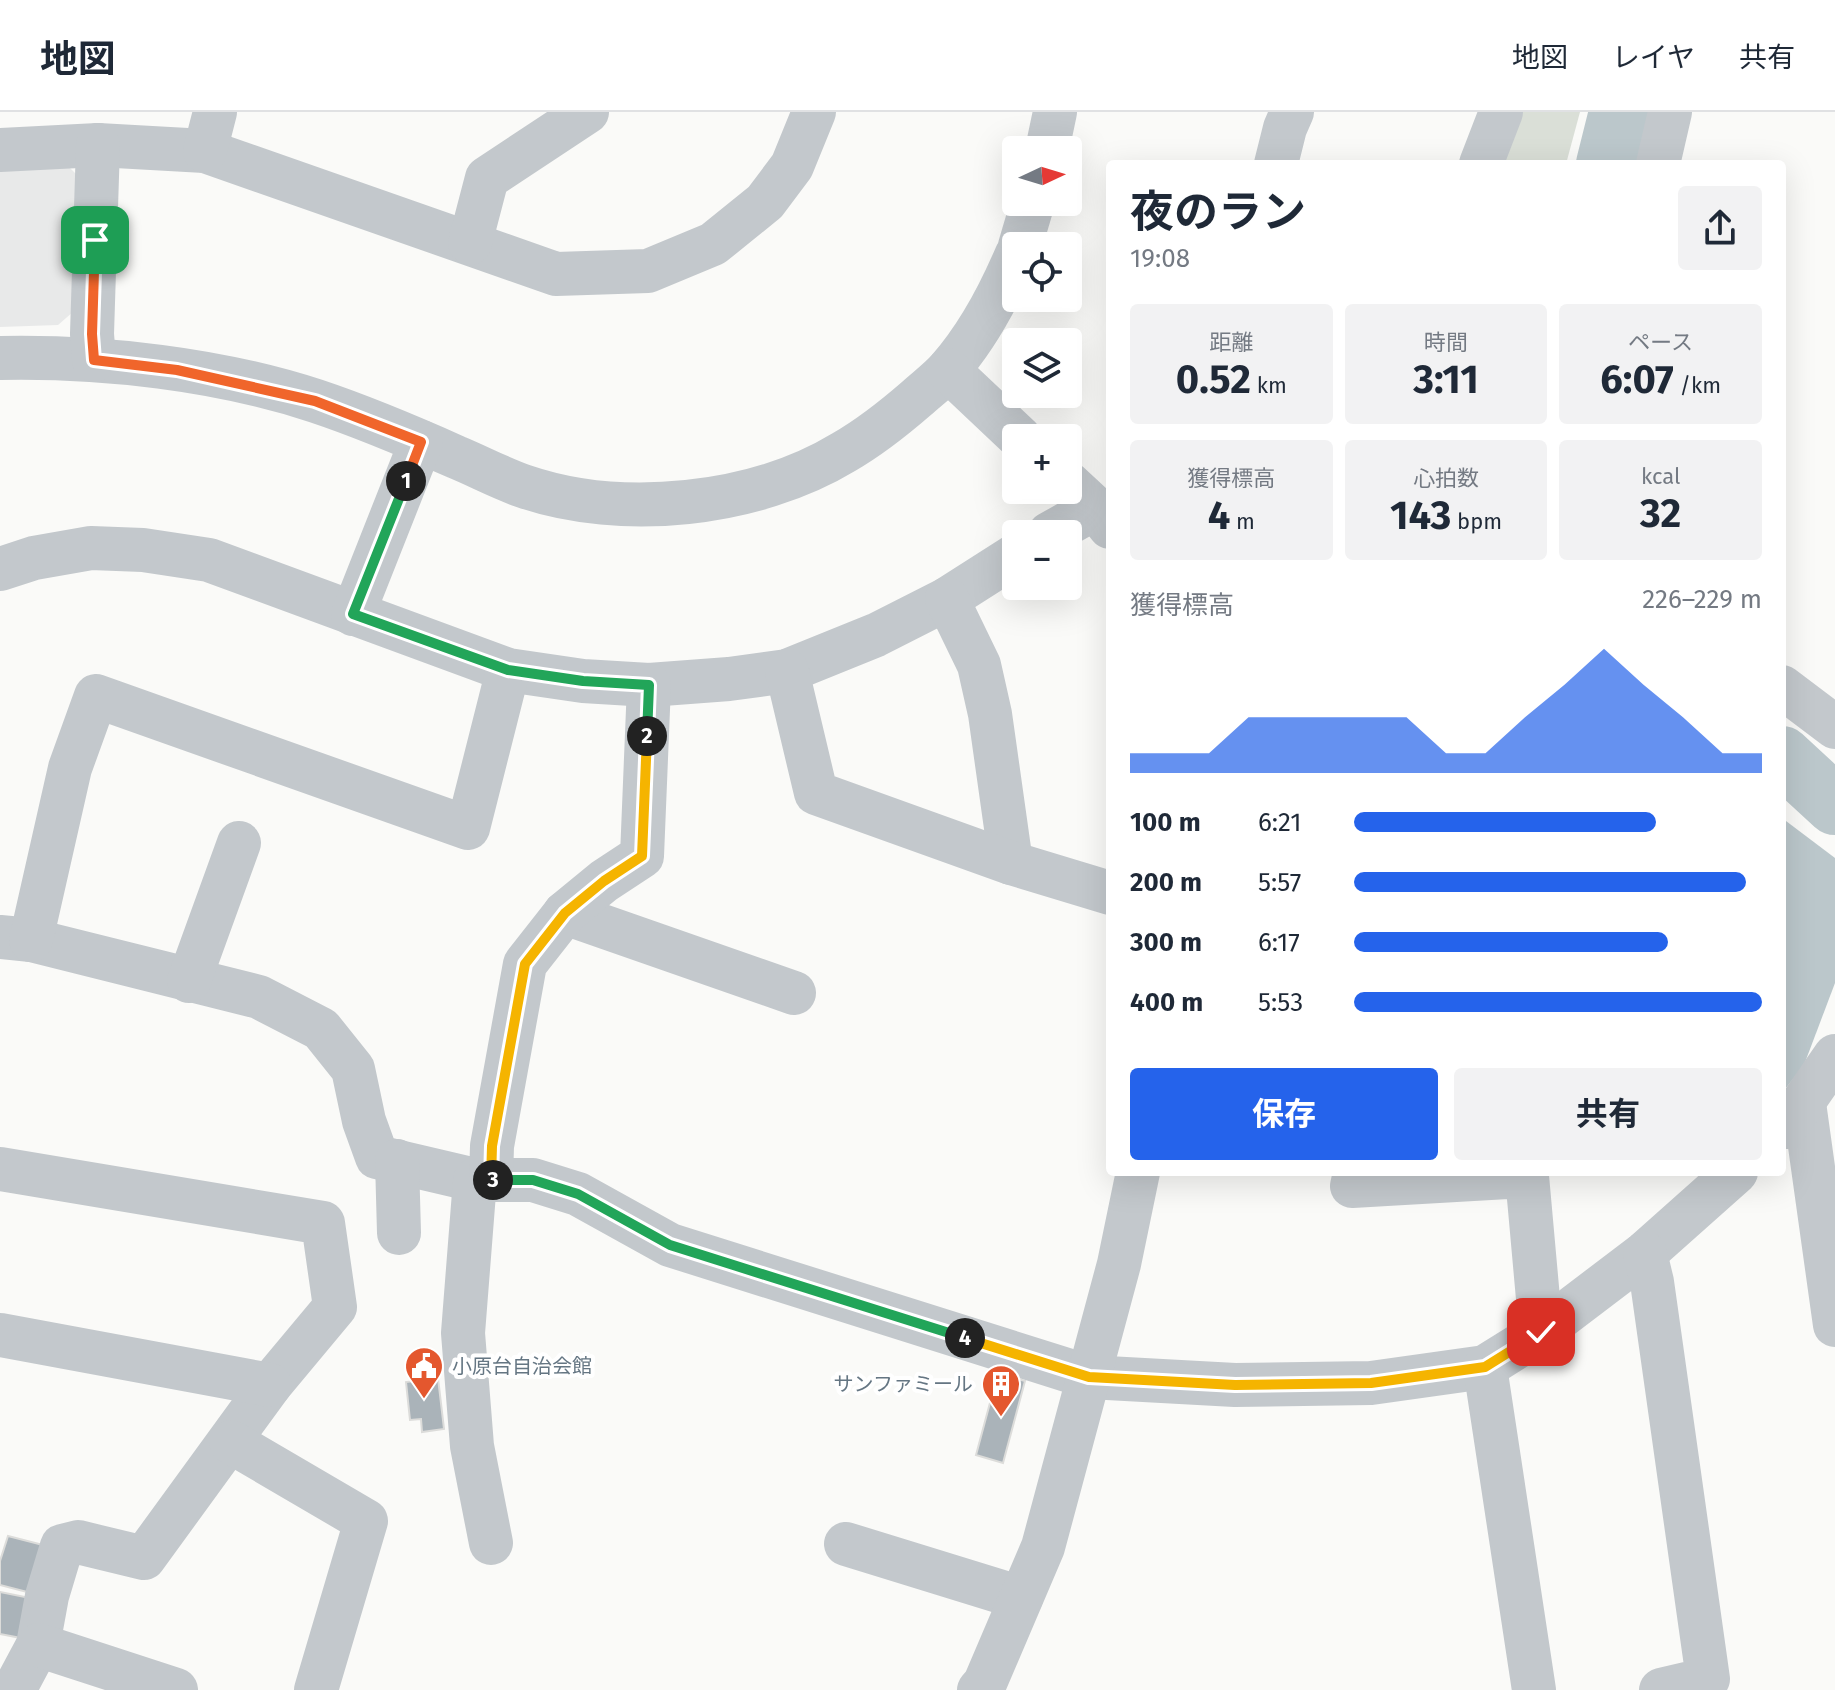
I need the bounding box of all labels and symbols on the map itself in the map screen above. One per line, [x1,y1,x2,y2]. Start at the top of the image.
north arrow [1002,136,1082,216]
pin [61,206,129,274]
pin: 1 [386,461,426,501]
pin: 2 [627,716,667,756]
pin: 3 [473,1160,513,1200]
pin [1507,1298,1575,1366]
pin: 4 [945,1318,985,1358]
public building icon: 小原台自治会館 [403,1345,445,1400]
place label: 小原台自治会館 [452,1354,592,1378]
building icon: サンファミール [980,1363,1022,1418]
place label: サンファミール [834,1372,973,1396]

